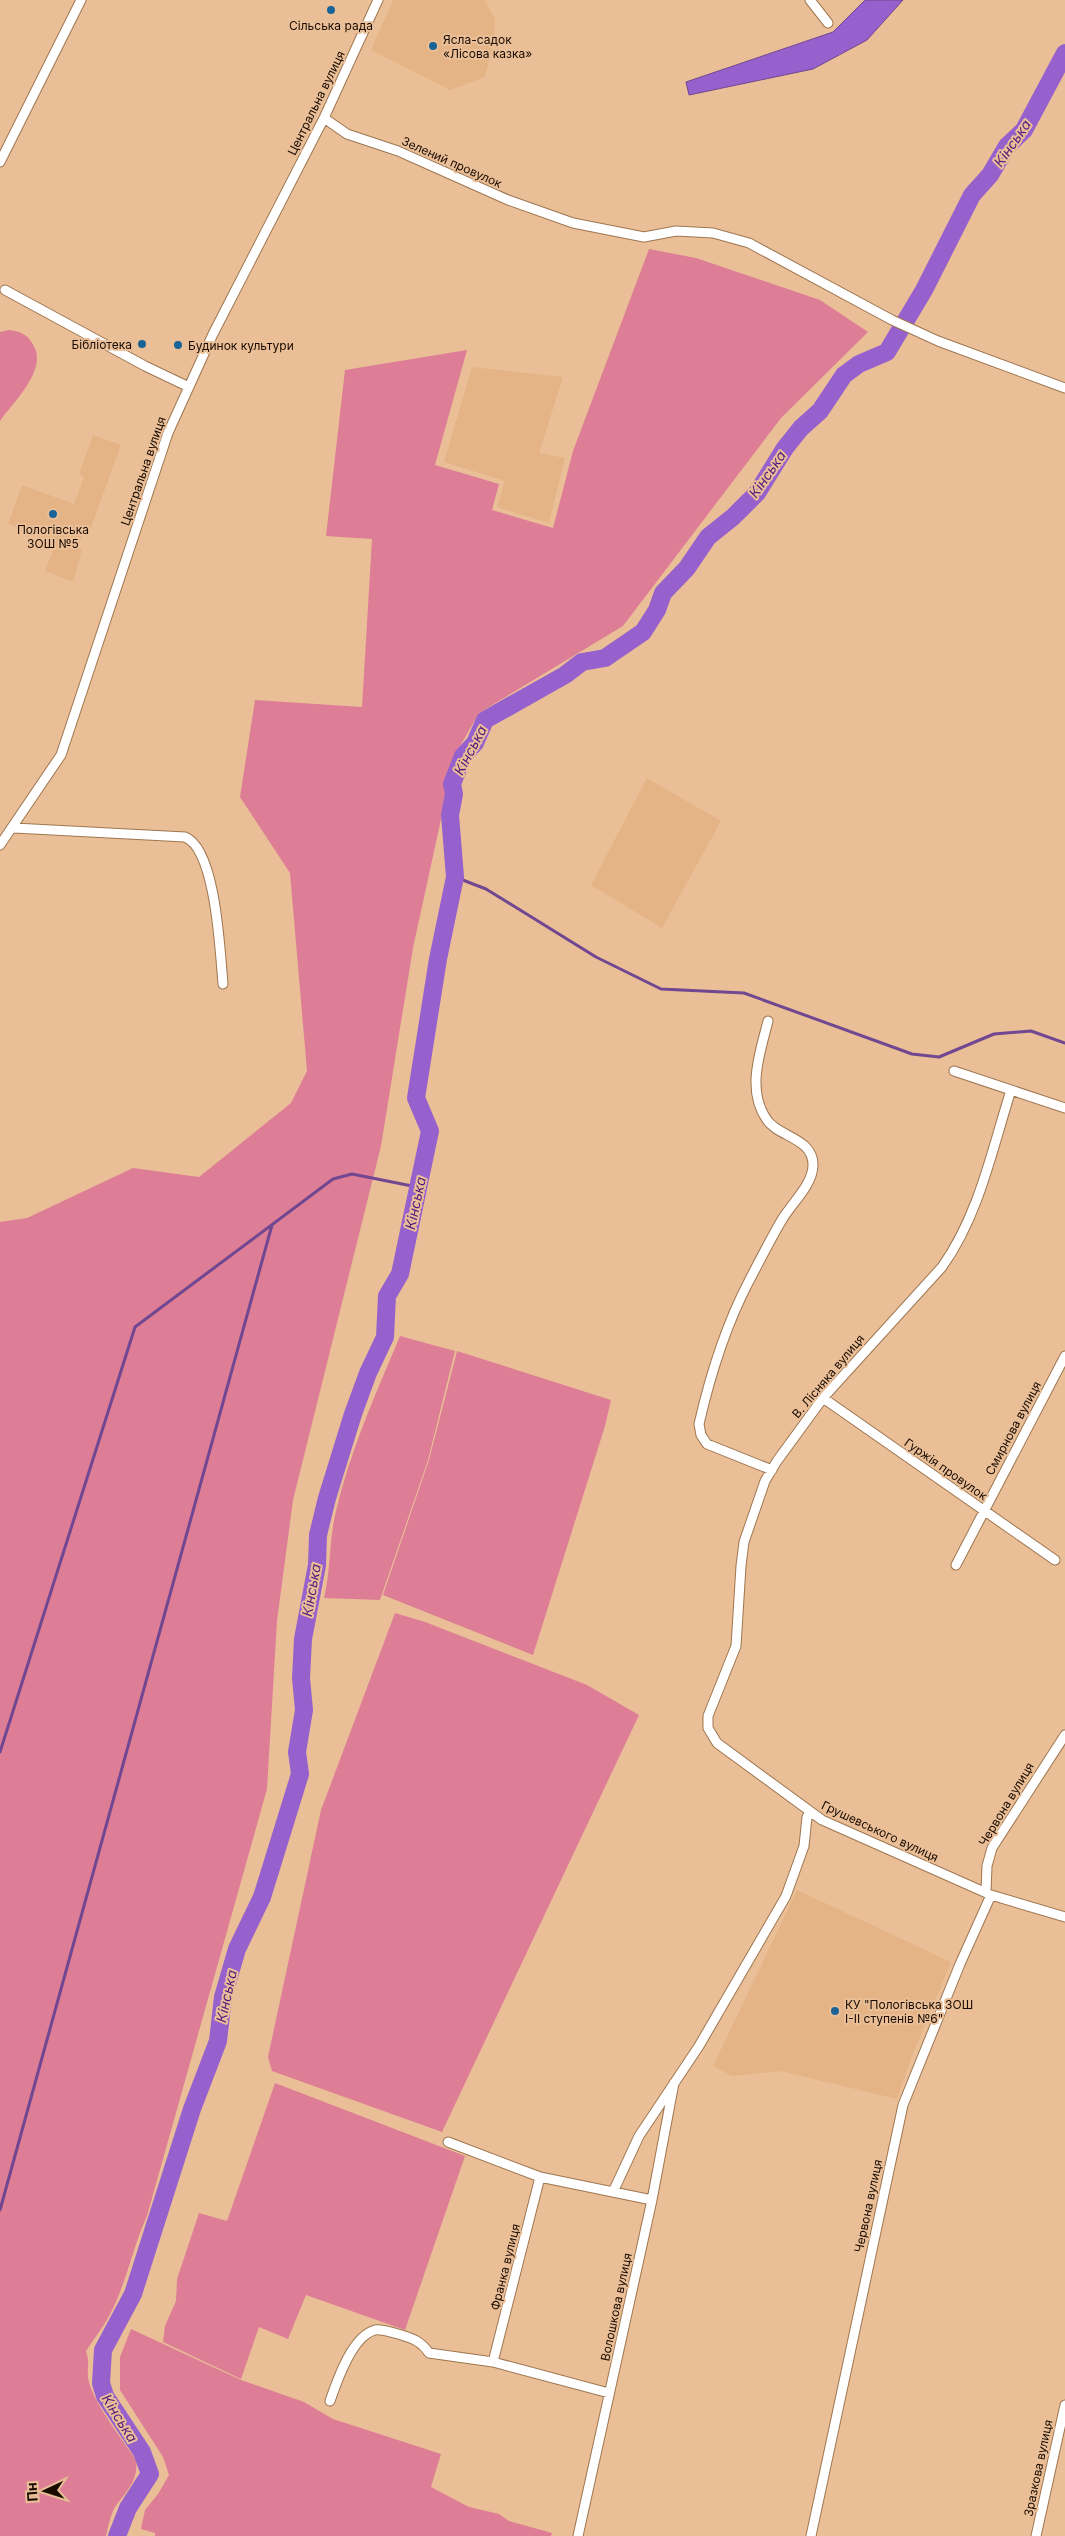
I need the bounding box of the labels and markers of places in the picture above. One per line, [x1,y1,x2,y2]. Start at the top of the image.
marker: Сільська рада [325,4,337,16]
place label: Сільська рада [289,18,373,33]
place label: Ясла-садок «Лісова казка» [443,32,532,61]
marker: Ясла-садок «Лісова казка» [427,40,439,52]
place label: Бібліотека [72,337,132,352]
marker: Бібліотека [136,338,148,350]
place label: Будинок культури [188,338,294,353]
marker: Будинок культури [172,339,184,351]
marker: Пологівська ЗОШ №5 [47,508,59,520]
place label: Пологівська ЗОШ №5 [17,522,89,551]
place label: КУ "Пологівська ЗОШ І-ІІ ступенів №6" [845,1997,973,2026]
marker: КУ "Пологівська ЗОШ І-ІІ ступенів №6" [829,2005,841,2017]

